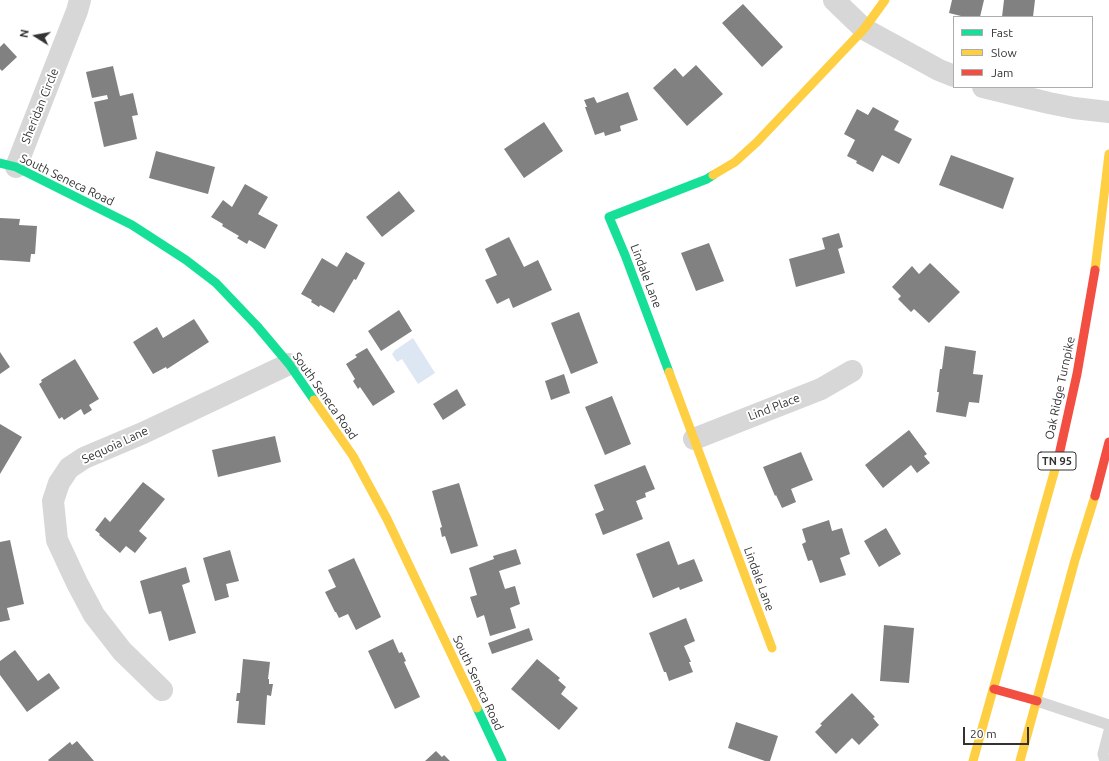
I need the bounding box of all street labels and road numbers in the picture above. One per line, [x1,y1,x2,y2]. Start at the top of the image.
street label: Sheridan Circle [18,66,62,146]
street label: South Seneca Road [18,151,116,209]
street label: Lindale Lane [627,242,665,310]
street label: Oak Ridge Turnpike [1042,335,1078,441]
street label: South Seneca Road [290,350,360,442]
street label: Lind Place [746,391,802,423]
street label: Sequoia Lane [80,423,150,467]
road number: TN 95 [1038,452,1076,470]
street label: Lindale Lane [741,545,777,613]
street label: South Seneca Road [450,633,506,733]

